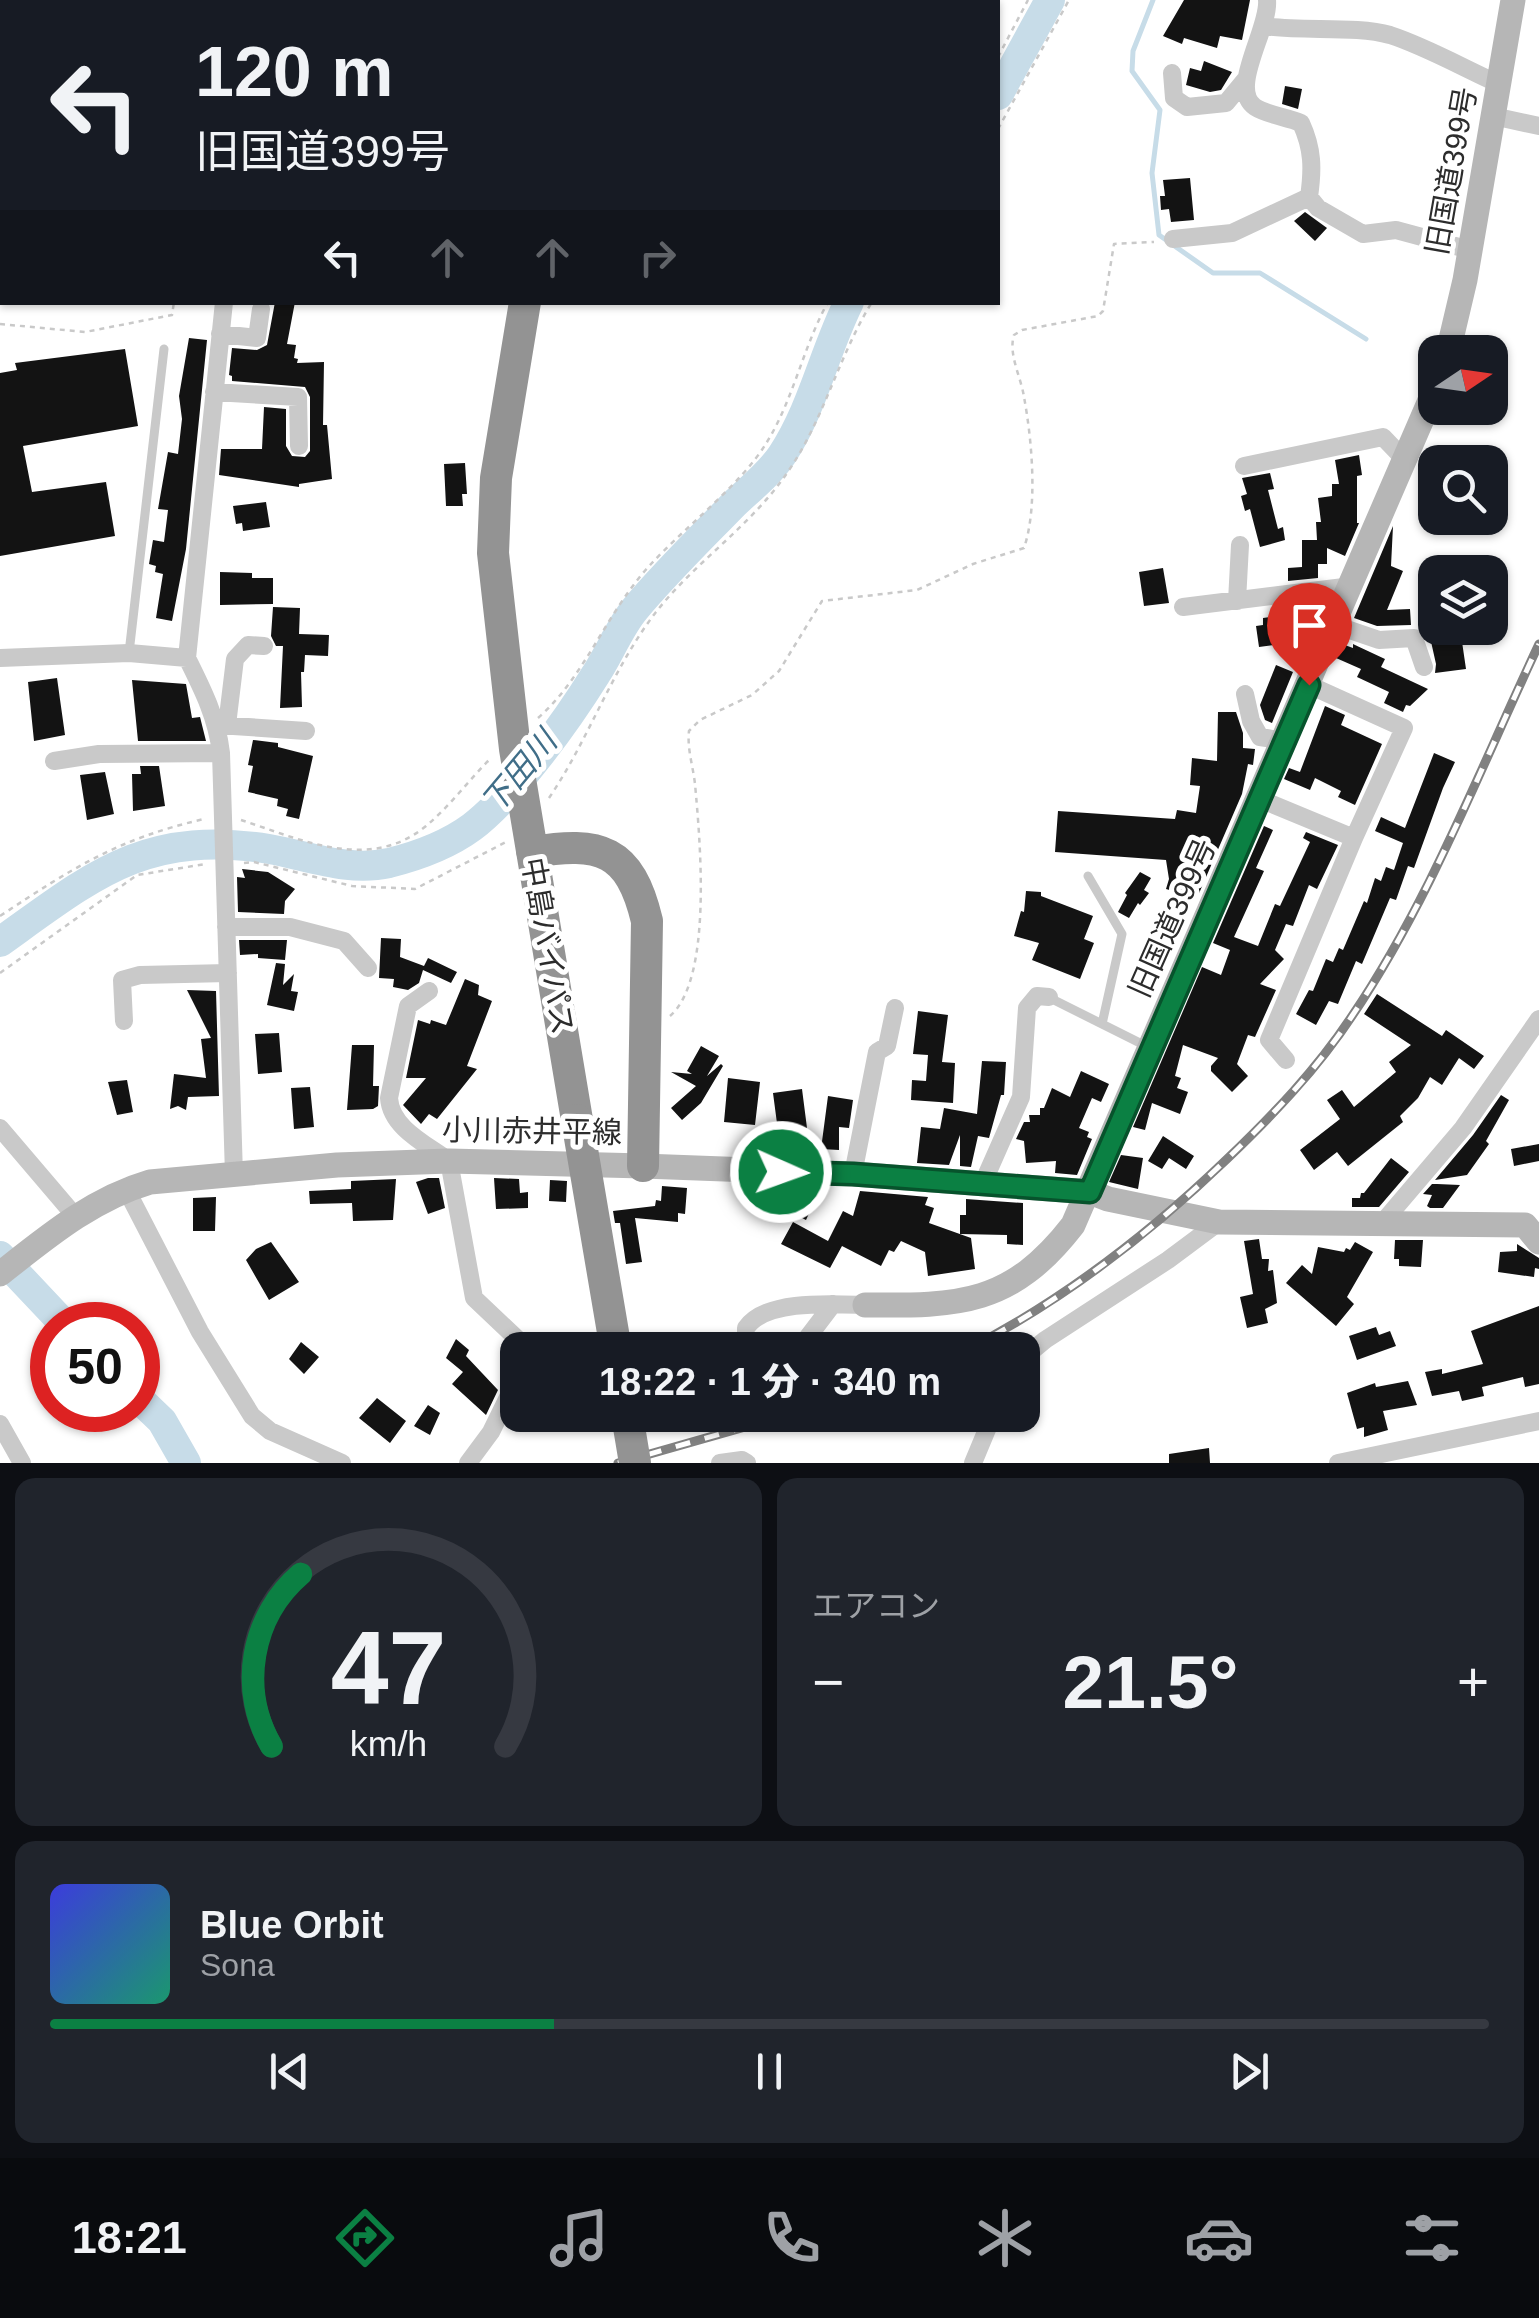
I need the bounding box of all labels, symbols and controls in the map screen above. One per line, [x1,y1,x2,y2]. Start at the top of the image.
text: 120 m [195,33,393,111]
icon: left [30,40,160,170]
street label: 旧国道399号 [1420,84,1482,258]
text: 旧国道399号 [195,126,450,177]
icon: left [315,230,370,285]
icon: ahead [420,230,475,285]
icon: ahead [525,230,580,285]
icon: right [630,230,685,285]
north arrow [1418,335,1508,425]
map controls [1418,335,1508,645]
button: search [1418,445,1508,535]
button: layers [1418,555,1508,645]
pin [1267,583,1352,686]
icon: arrive [1282,598,1337,653]
water label: 下田川 [474,721,566,820]
street label: 旧国道399号 [1122,834,1222,1002]
street label: 中島バイパス [516,855,580,1037]
street label: 小川赤井平線 [442,1113,622,1149]
position arrow [729,1120,833,1224]
speed limit sign: 50 [30,1302,160,1432]
text: 18:22 · 1 分 · 340 m [599,1361,941,1403]
text: エアコン [812,1588,940,1624]
text: 47 [331,1610,446,1726]
text: 21.5° [1063,1640,1238,1724]
text: − [812,1651,844,1713]
text: + [1457,1651,1489,1713]
text: km/h [350,1724,427,1764]
text: Blue Orbit [200,1904,384,1946]
text: Sona [200,1947,275,1983]
icon: previous [262,2044,317,2099]
icon: pause [742,2044,797,2099]
icon: next [1222,2044,1277,2099]
icon: directions [330,2203,400,2273]
icon: music [544,2203,614,2273]
icon: phone [757,2203,827,2273]
icon: climate [970,2203,1040,2273]
icon: car [1184,2203,1254,2273]
icon: filters [1397,2203,1467,2273]
text: 18:21 [72,2212,187,2263]

